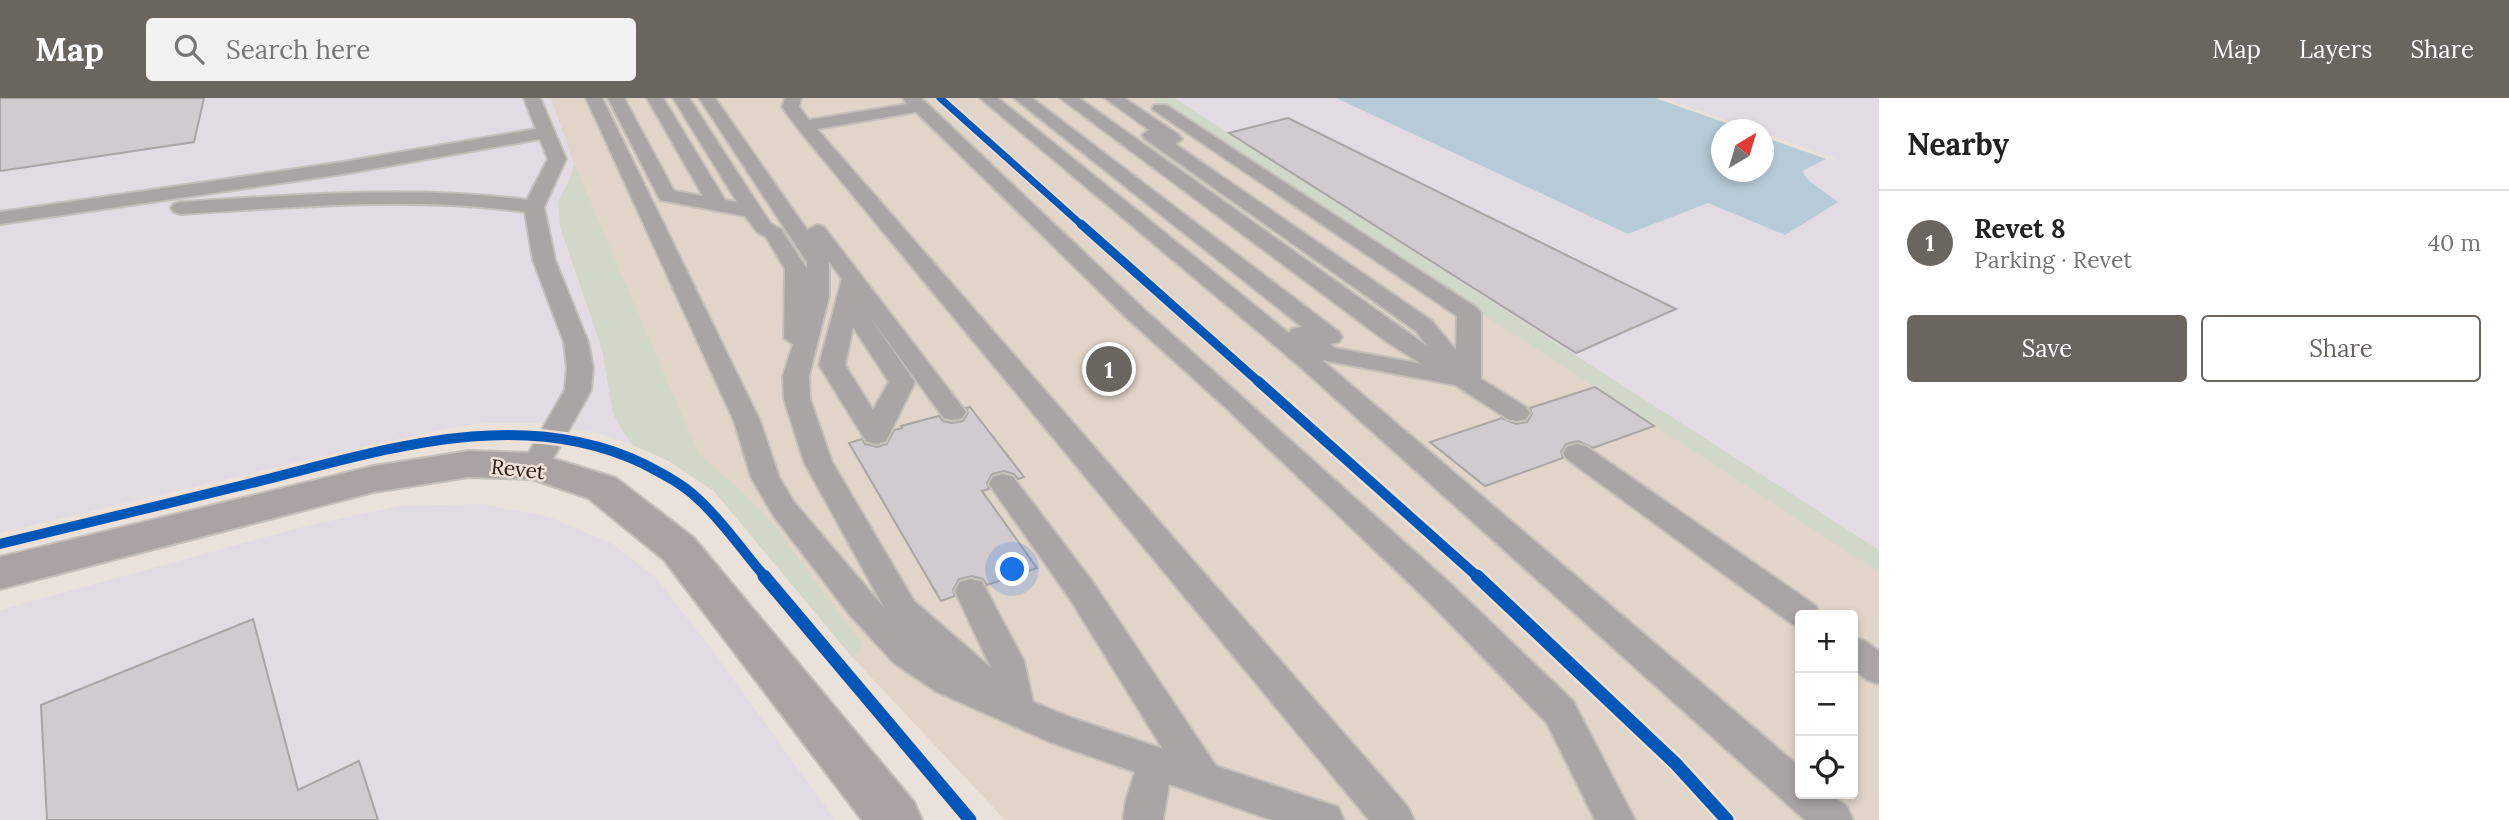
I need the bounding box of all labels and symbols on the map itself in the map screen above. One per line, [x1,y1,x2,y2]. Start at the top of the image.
north arrow [1711,119,1774,182]
pin: 1 [1086,343,1132,395]
street label: Revet [490,453,547,485]
your location [995,552,1029,586]

